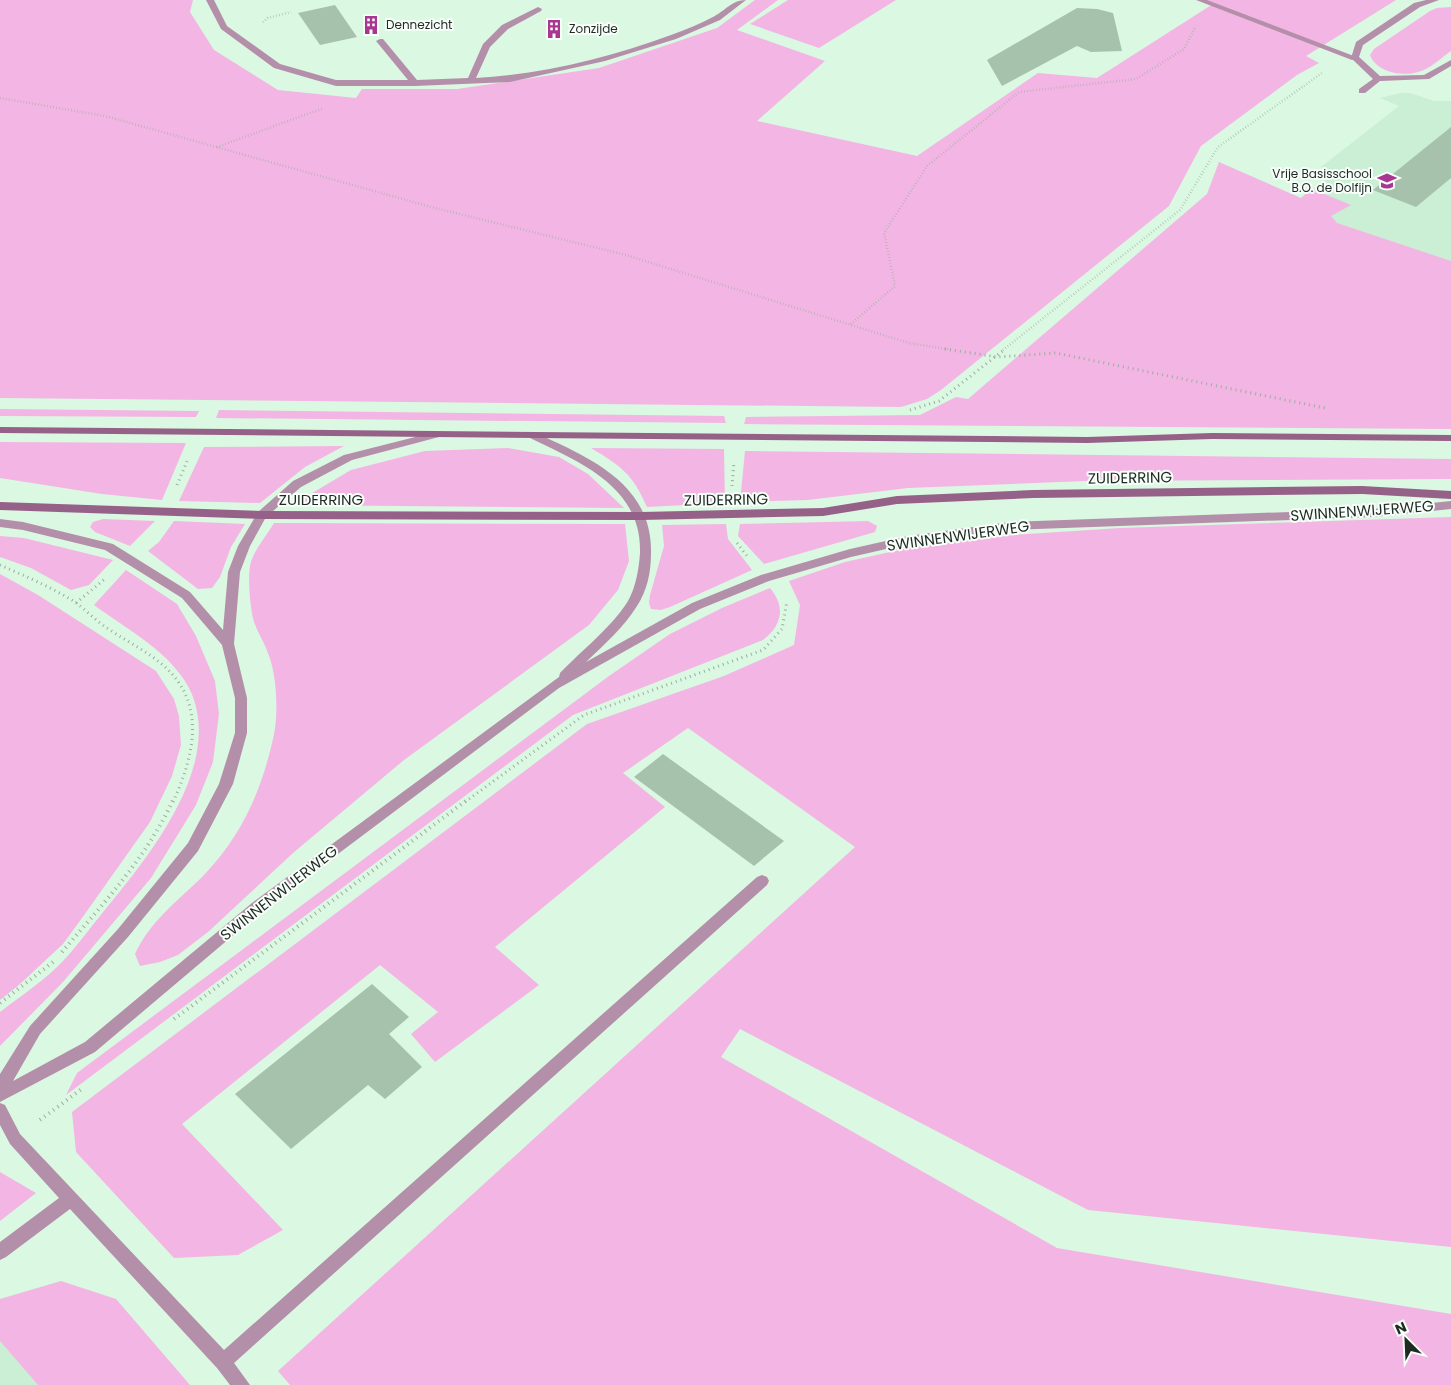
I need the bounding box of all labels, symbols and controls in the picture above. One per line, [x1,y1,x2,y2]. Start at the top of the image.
building icon: Dennezicht [360,14,382,36]
place label: Dennezicht [386,16,452,33]
building icon: Zonzijde [543,18,565,40]
place label: Zonzijde [569,20,618,37]
place label: Vrije Basisschool B.O. de Dolfijn [1272,165,1372,196]
school or university icon: Vrije Basisschool B.O. de Dolfijn [1376,170,1398,192]
street label: ZUIDERRING [1088,466,1173,489]
street label: ZUIDERRING [684,488,769,511]
street label: ZUIDERRING [279,489,364,510]
street label: SWINNENWIJERWEG [1290,495,1435,526]
street label: SWINNENWIJERWEG [885,515,1031,556]
street label: SWINNENWIJERWEG [216,840,342,945]
north arrow [1381,1315,1431,1365]
text: N [1392,1317,1410,1339]

